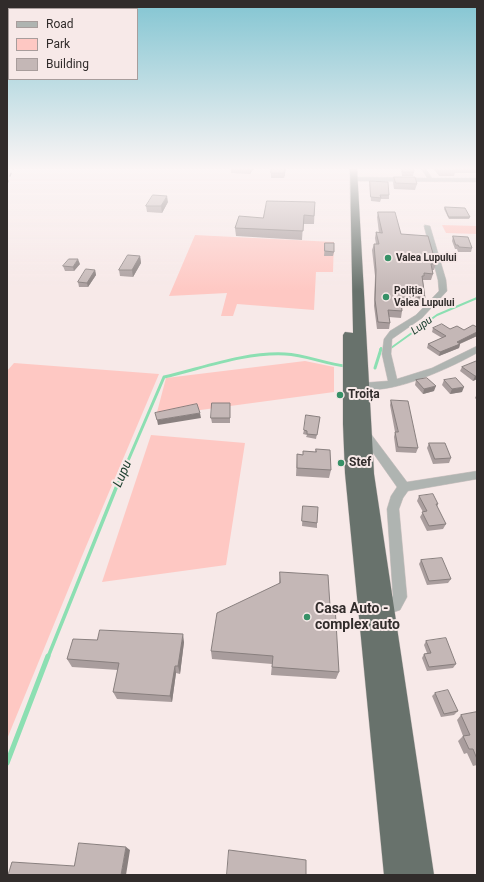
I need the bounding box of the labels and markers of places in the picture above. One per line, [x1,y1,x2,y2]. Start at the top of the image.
place label: Valea Lupului [396,252,457,264]
marker: Valea Lupului [383,253,393,263]
place label: Poliția Valea Lupului [394,285,455,308]
marker: Poliția Valea Lupului [381,292,391,302]
place label: Troița [348,388,380,402]
marker: Troița [335,390,345,400]
place label: Stef [349,456,371,470]
marker: Stef [336,458,346,468]
place label: Casa Auto - complex auto [315,601,400,634]
marker: Casa Auto - complex auto [302,612,312,622]

